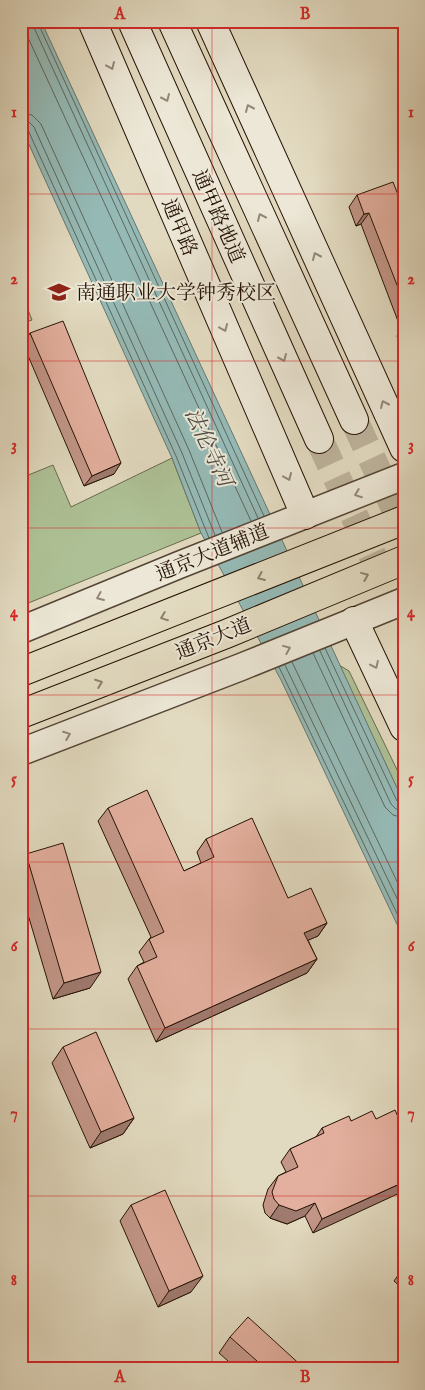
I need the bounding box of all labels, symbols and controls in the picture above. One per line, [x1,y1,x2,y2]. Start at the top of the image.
text: A [114,5,127,25]
text: B [300,5,311,25]
one-way arrow [105,61,116,70]
one-way arrow [160,93,170,102]
text: 1 [11,103,17,123]
text: 1 [408,103,414,123]
one-way arrow [245,104,256,113]
street label: 通甲路地道 [186,166,249,267]
street label: 通甲路 [155,195,202,260]
one-way arrow [257,213,268,222]
one-way arrow [312,252,323,261]
text: 2 [10,270,18,290]
text: 2 [407,270,415,290]
school or university icon: 南通职业大学钟秀校区 [46,279,72,305]
place label: 南通职业大学钟秀校区 [76,281,276,306]
one-way arrow [217,323,228,332]
one-way arrow [276,353,287,362]
one-way arrow [379,400,390,409]
water label: 法伦寺河 [178,404,239,495]
text: 3 [11,436,17,456]
text: 3 [408,436,414,456]
one-way arrow [282,472,293,481]
one-way arrow [354,488,363,498]
street label: 通京大道辅道 [152,519,273,587]
one-way arrow [257,571,266,582]
one-way arrow [360,572,369,582]
one-way arrow [96,591,105,602]
text: 4 [10,603,19,623]
text: 4 [407,603,416,623]
one-way arrow [160,611,169,621]
street label: 通京大道 [172,613,255,666]
one-way arrow [282,645,291,655]
one-way arrow [368,660,379,669]
one-way arrow [94,679,103,689]
one-way arrow [62,730,71,741]
text: 5 [11,770,17,790]
text: 5 [408,770,414,790]
text: 6 [11,937,19,957]
text: 6 [408,937,416,957]
text: 7 [10,1104,18,1124]
text: 7 [407,1104,415,1124]
text: 8 [11,1271,17,1291]
text: 8 [408,1271,414,1291]
text: A [114,1368,127,1388]
text: B [300,1368,311,1388]

